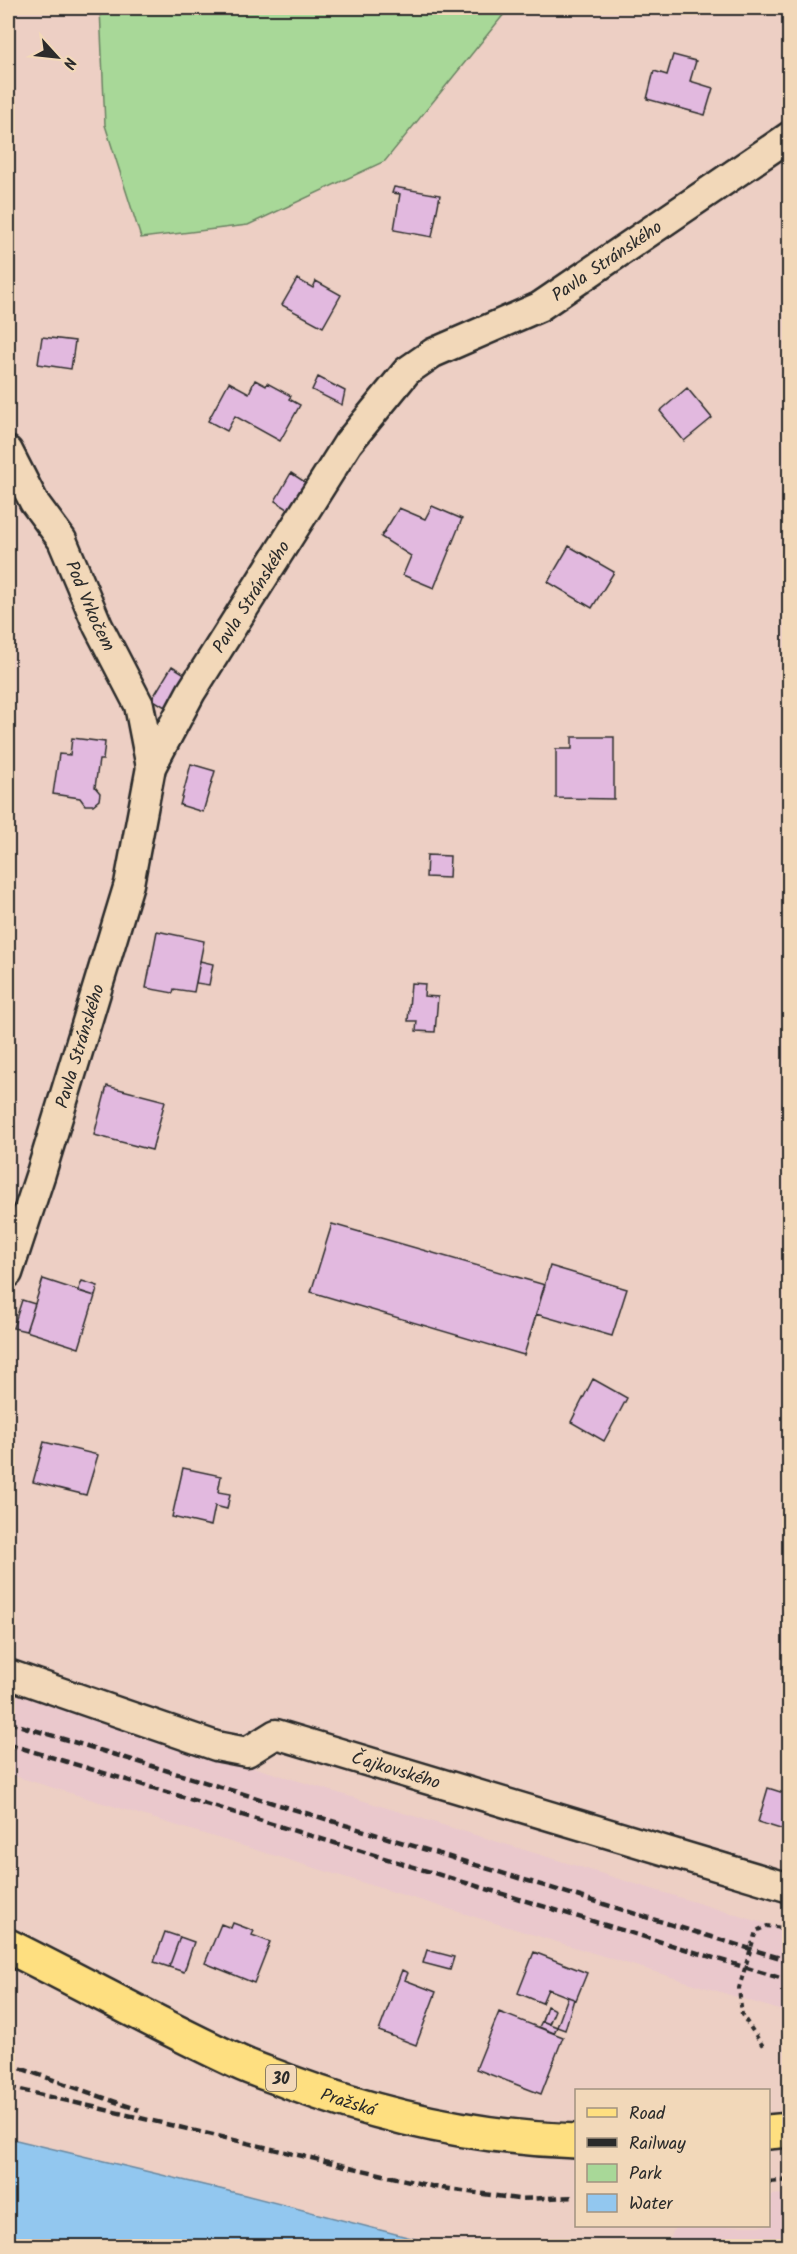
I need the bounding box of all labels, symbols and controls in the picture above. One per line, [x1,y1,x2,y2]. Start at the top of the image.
north arrow [27,27,87,87]
text: N [56,53,82,73]
street label: Pavla Stránského [546,214,669,310]
street label: Pavla Stránského [206,536,299,660]
street label: Pod Vrkočem [56,556,122,657]
street label: Pavla Stránského [49,981,114,1112]
street label: Čajkovského [347,1744,443,1798]
road number: 30 [266,2065,296,2091]
street label: Pražská [316,2081,380,2126]
legend [575,2089,770,2227]
text: Road [629,2100,666,2129]
text: Railway [629,2130,686,2159]
text: Park [629,2160,662,2189]
text: Water [629,2190,674,2219]

